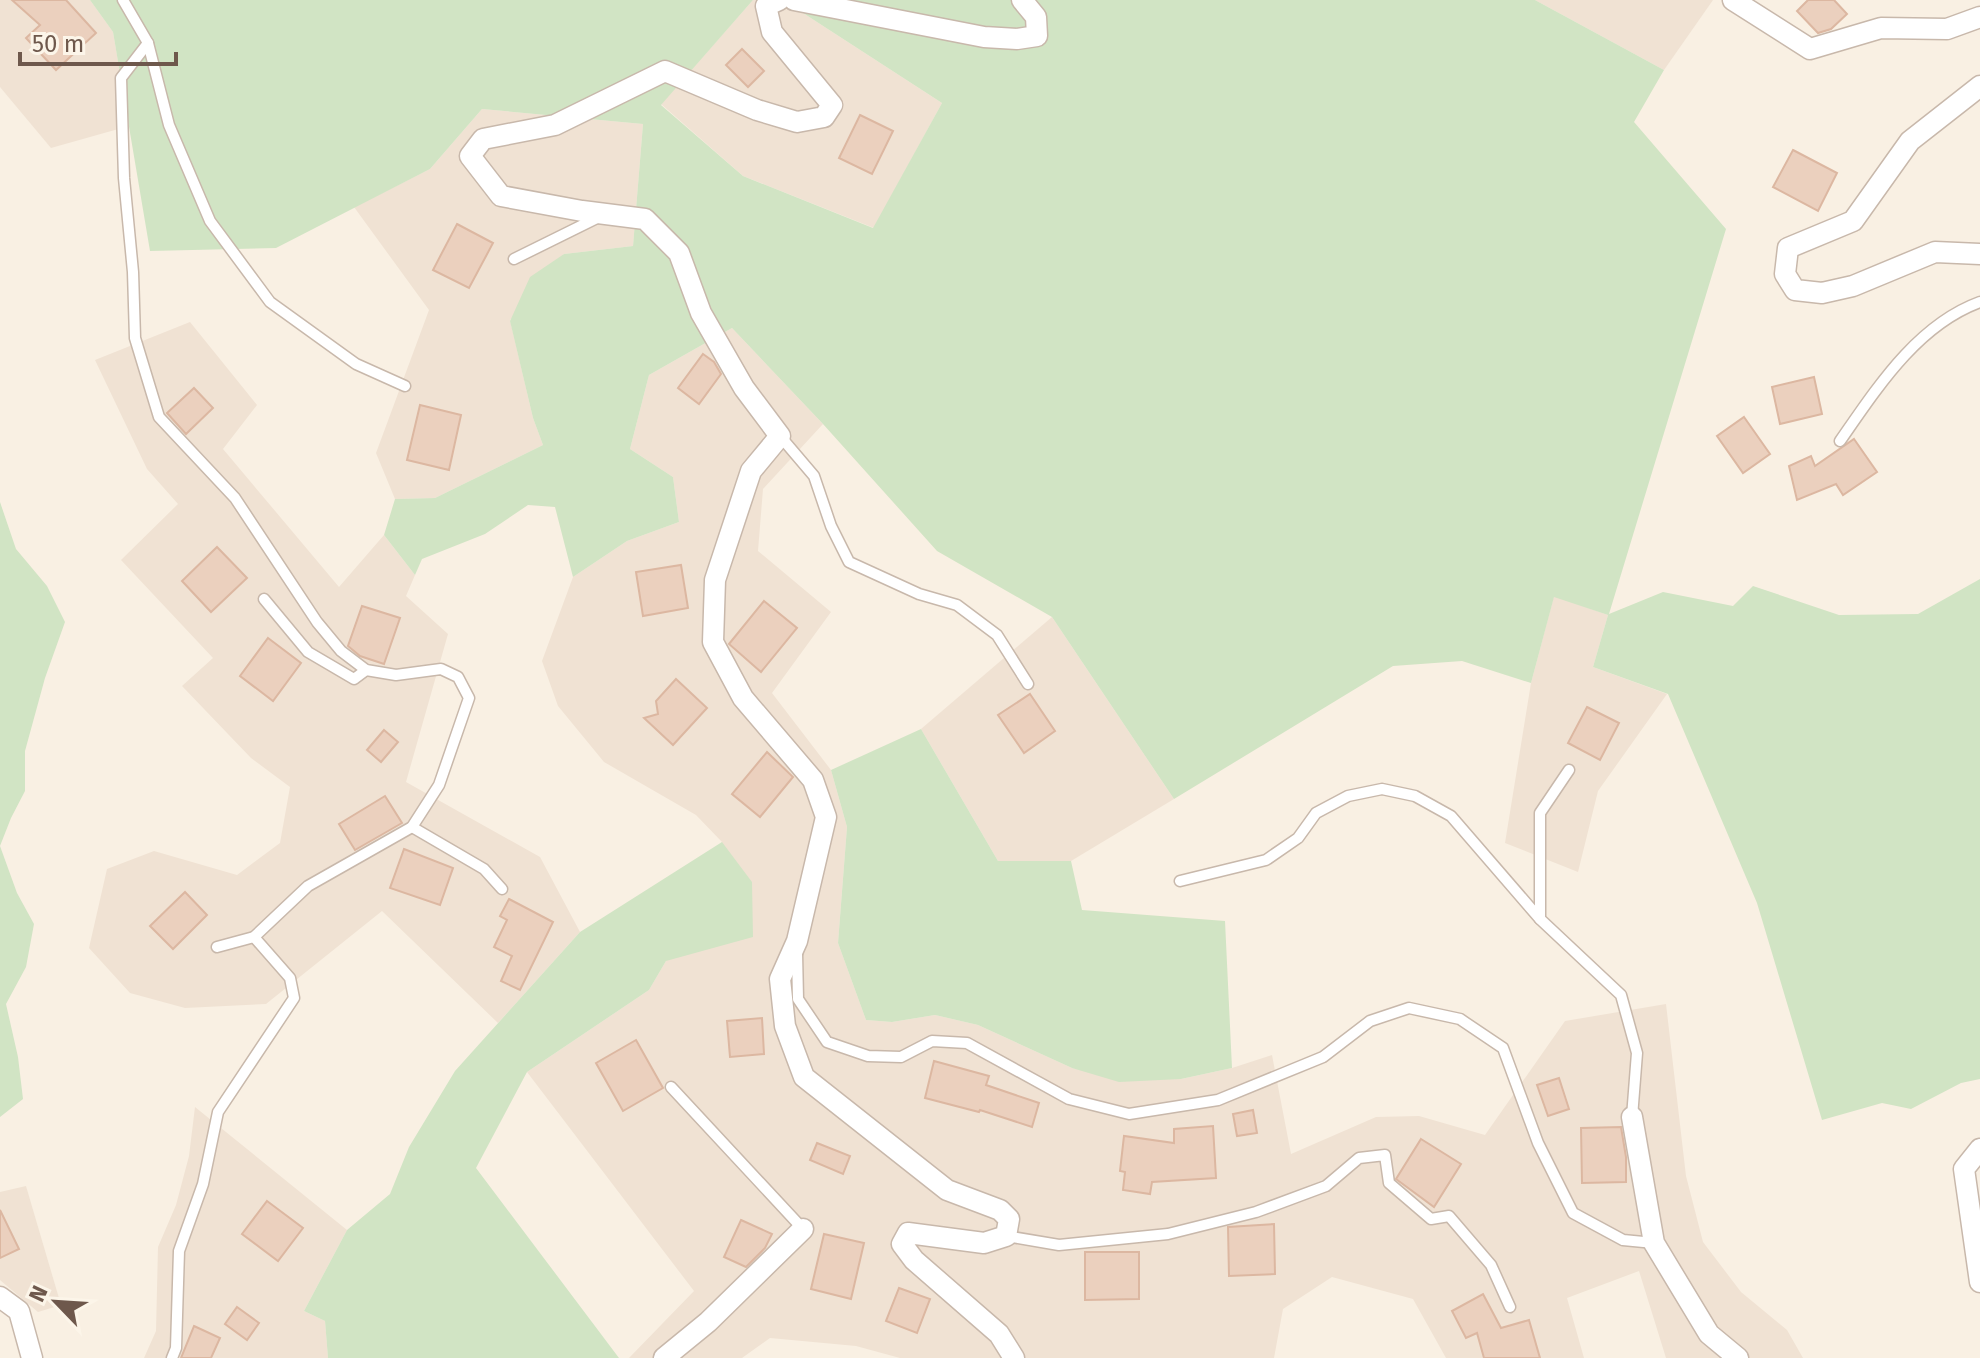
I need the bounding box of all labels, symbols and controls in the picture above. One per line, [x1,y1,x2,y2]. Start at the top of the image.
scale bar [20,16,176,66]
text: 50 m [32,30,84,58]
north arrow [16,1262,96,1342]
text: N [23,1281,54,1306]

